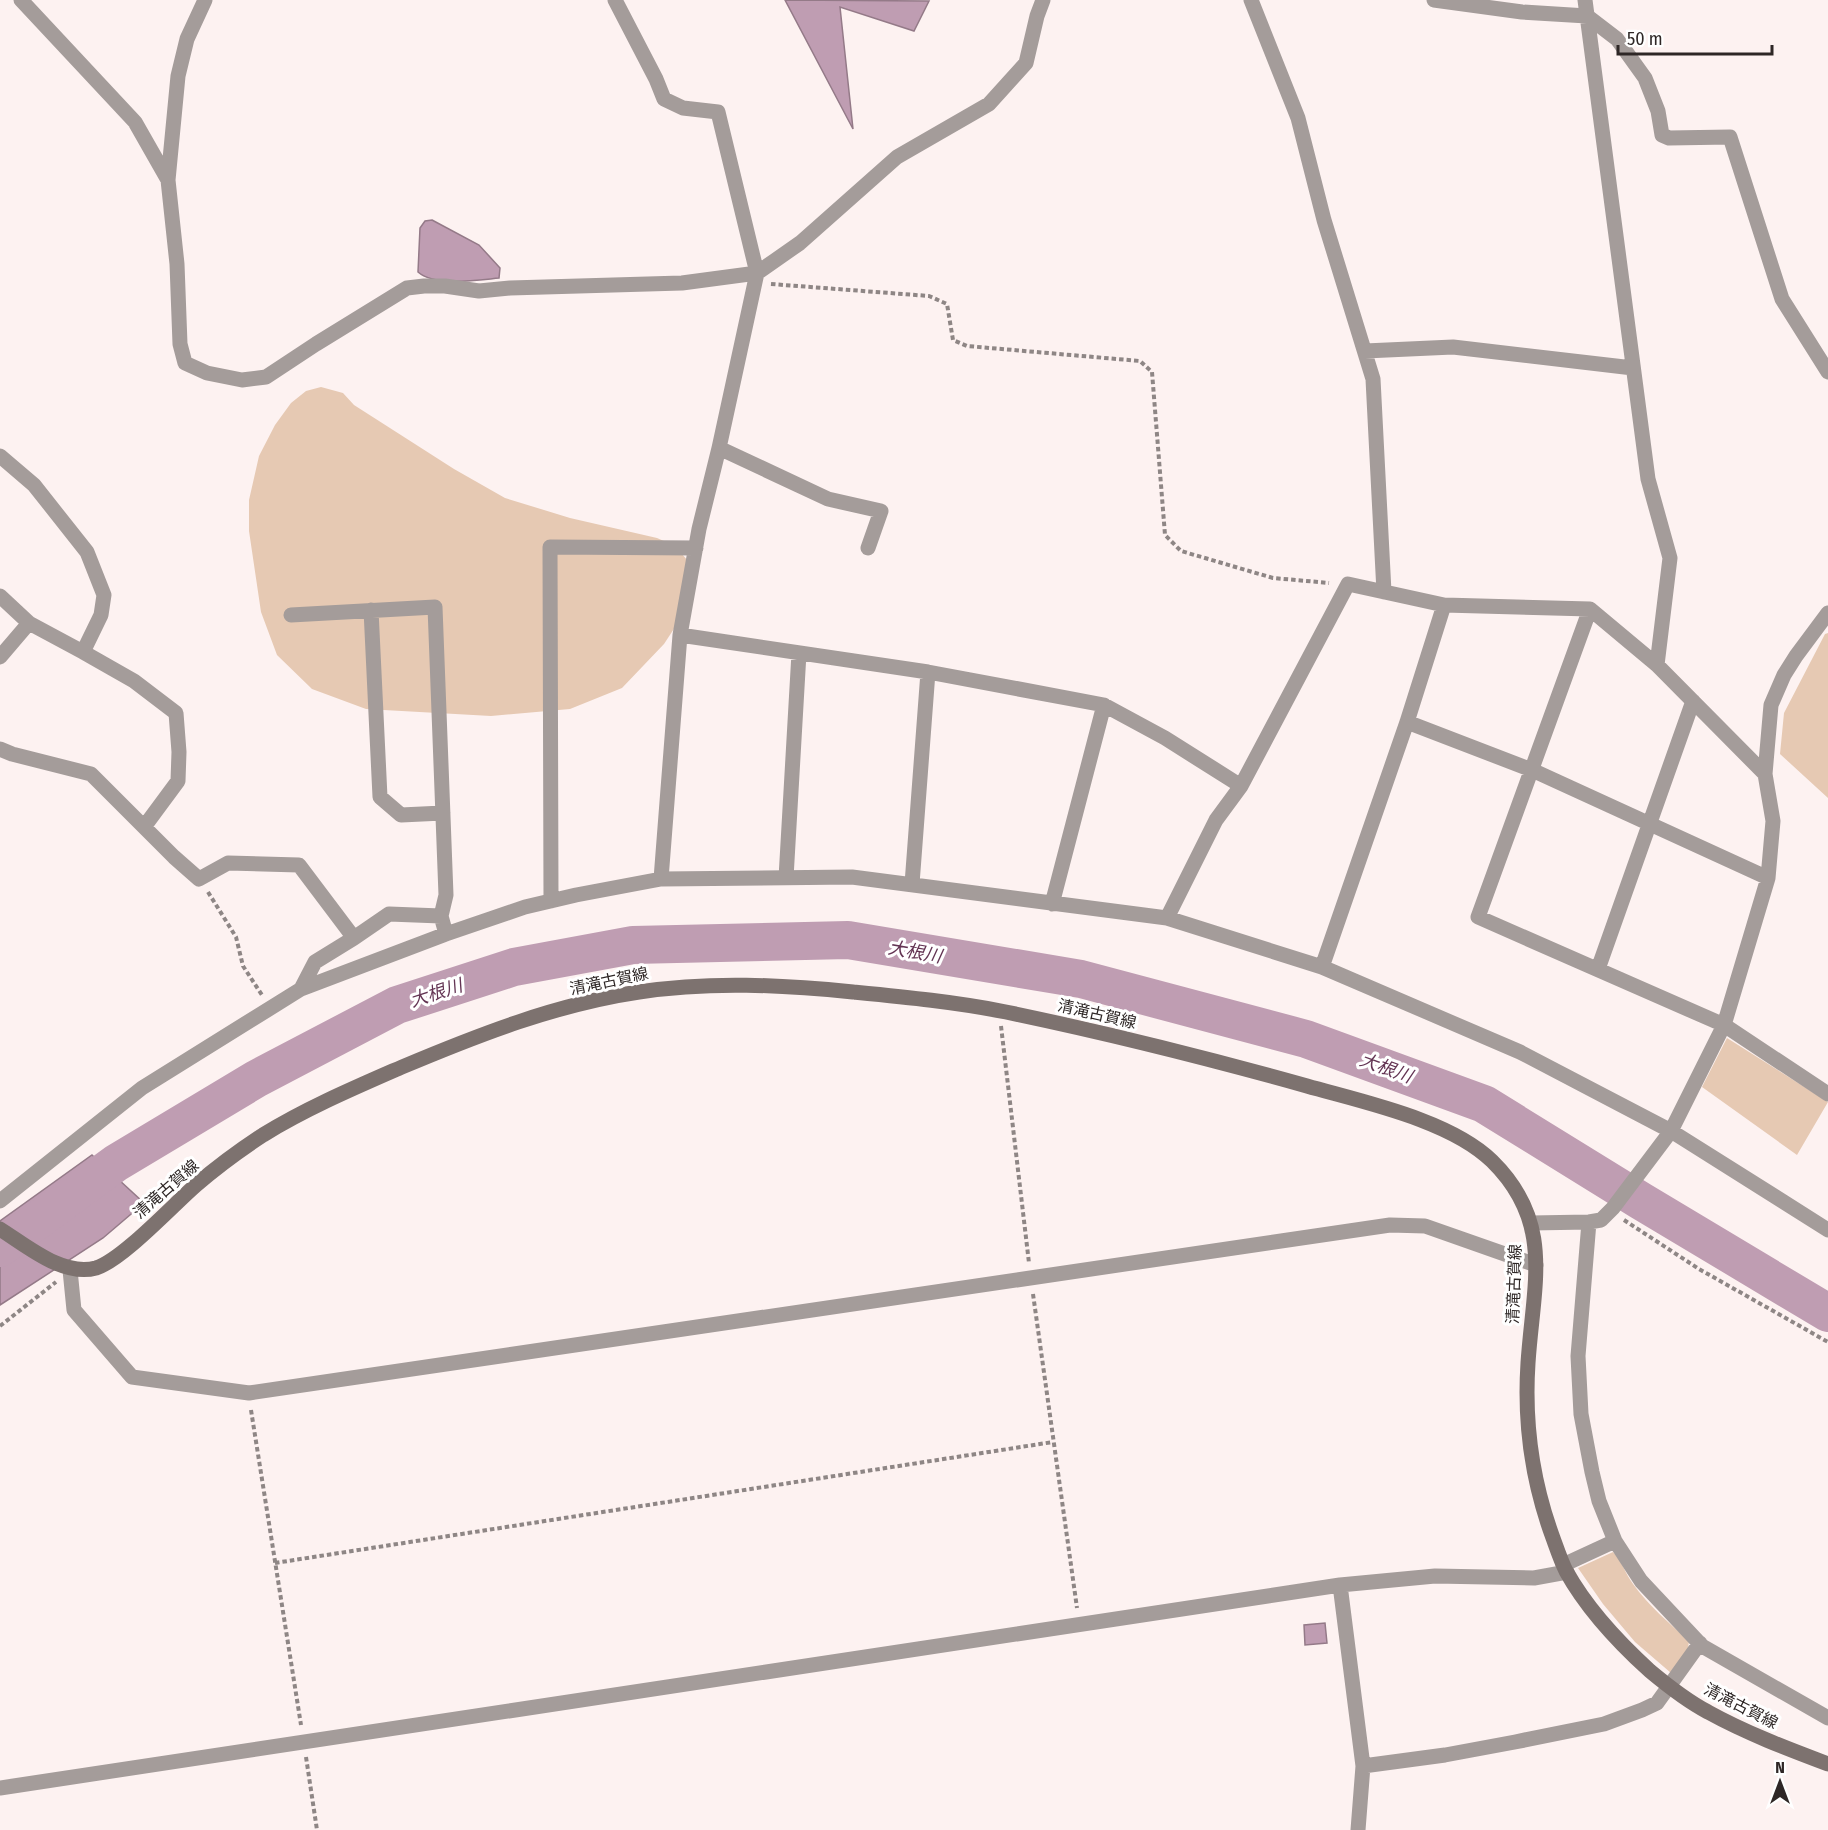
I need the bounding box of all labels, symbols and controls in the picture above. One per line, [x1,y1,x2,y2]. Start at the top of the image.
scale bar [1618,18,1772,56]
text: 50 m [1627,28,1663,50]
water label: 大根川 [887,936,945,968]
street label: 清滝古賀線 [568,963,650,999]
water label: 大根川 [407,974,467,1012]
street label: 清滝古賀線 [1056,996,1138,1032]
water label: 大根川 [1357,1048,1417,1088]
street label: 清滝古賀線 [130,1156,202,1222]
street label: 清滝古賀線 [1503,1244,1525,1324]
street label: 清滝古賀線 [1701,1679,1781,1733]
north arrow [1750,1752,1810,1812]
text: N [1775,1758,1785,1777]

